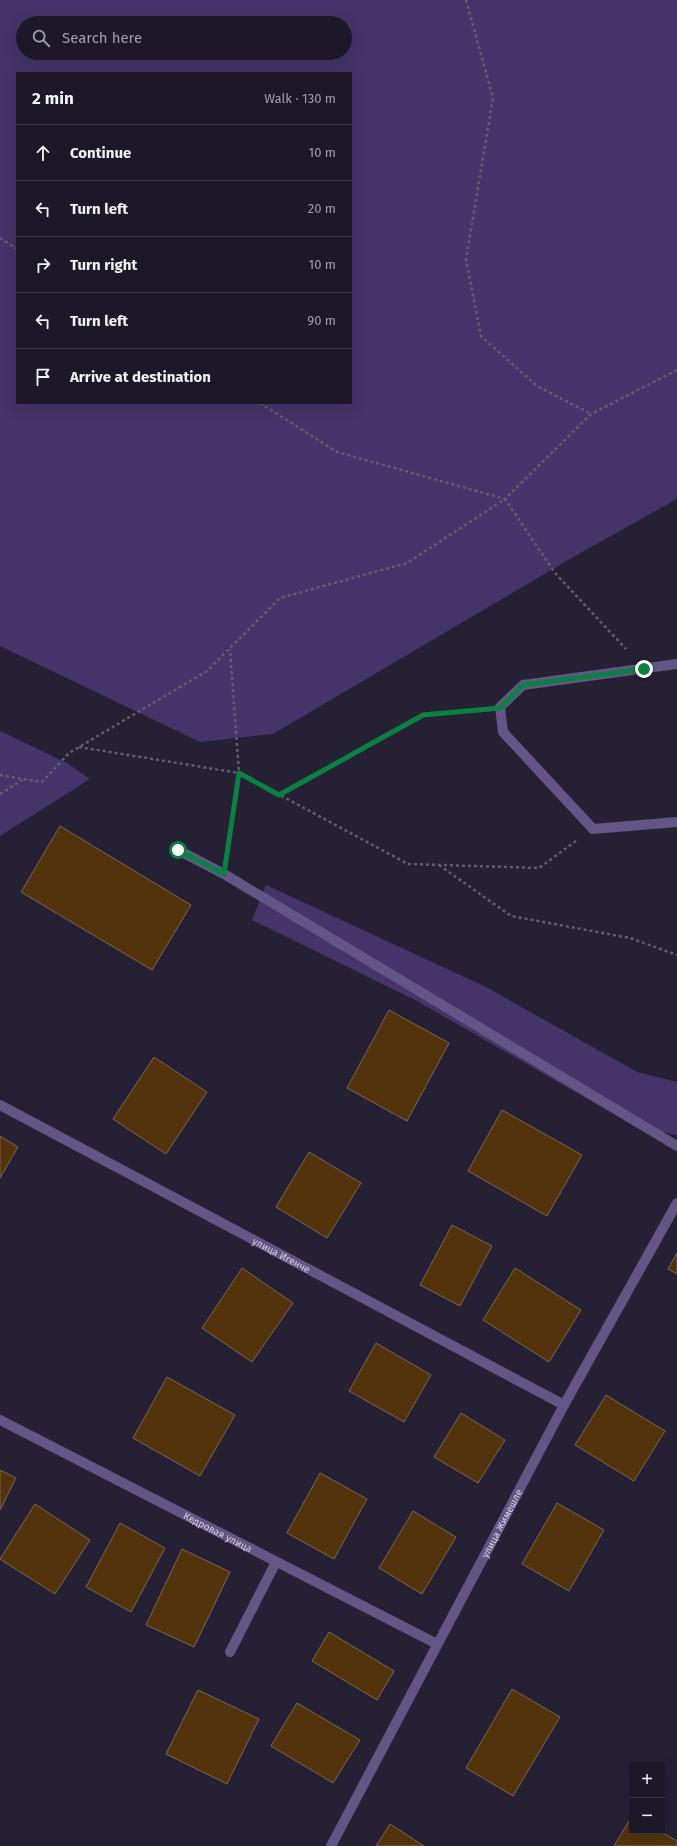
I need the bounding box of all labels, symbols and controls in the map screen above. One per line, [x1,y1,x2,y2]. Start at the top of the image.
search box [16,16,352,60]
icon: search [30,27,52,49]
text: Search here [62,29,142,47]
text: 2 min [32,88,74,109]
text: Walk · 130 m [264,91,336,106]
icon: ahead [32,142,54,164]
text: Continue [70,144,131,162]
text: 10 m [309,145,336,160]
icon: left [32,198,54,220]
text: Turn left [70,200,128,218]
text: 20 m [308,201,336,216]
icon: right [32,254,54,276]
text: Turn right [70,256,137,274]
text: 10 m [309,257,336,272]
icon: left [32,310,54,332]
text: Turn left [70,312,128,330]
text: 90 m [307,313,336,328]
icon: arrive [32,366,54,388]
text: Arrive at destination [70,368,211,386]
route end [635,660,653,678]
route start [169,841,187,859]
street label: улица Игенче [250,1235,312,1276]
street label: улица Жимешле [479,1487,525,1560]
street label: Кедровая улица [181,1510,254,1555]
map controls [629,1762,665,1834]
button: + [629,1762,665,1798]
button: − [629,1798,665,1834]

